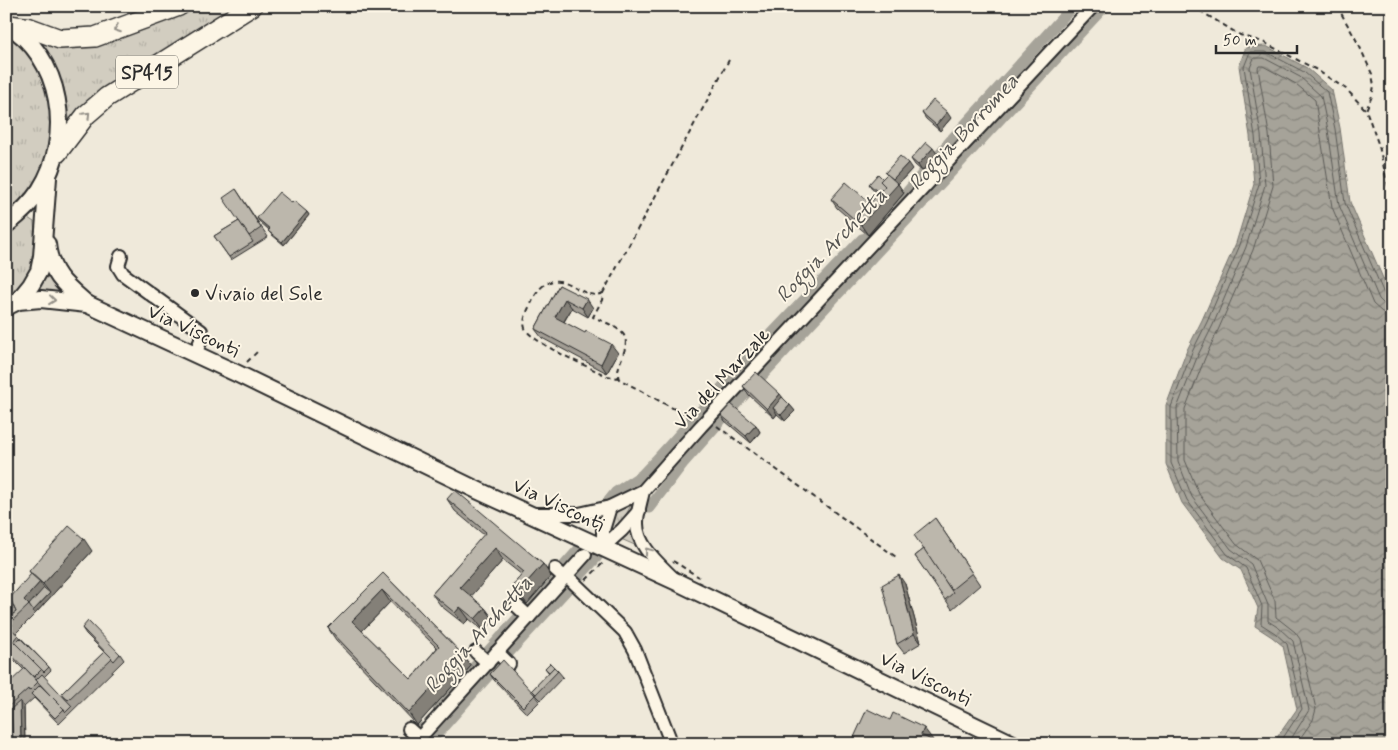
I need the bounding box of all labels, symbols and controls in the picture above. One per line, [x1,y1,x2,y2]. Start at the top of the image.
scale bar [1216,22,1297,54]
one-way arrow [113,23,122,33]
text: 50 m [1223,31,1257,51]
road number: SP415 [116,56,178,88]
water label: Roggia Borromea [902,68,1027,198]
one-way arrow [81,111,90,120]
water label: Roggia Archetta [770,182,895,311]
place label: Vivaio del Sole [205,281,323,308]
marker: Vivaio del Sole [189,287,201,299]
one-way arrow [49,294,57,305]
street label: Via Visconti [143,298,244,364]
street label: Via del Marzale [668,322,777,436]
street label: Via Visconti [508,472,609,538]
one-way arrow [645,547,654,557]
water label: Roggia Archetta [418,570,541,701]
street label: Via Visconti [875,646,976,713]

